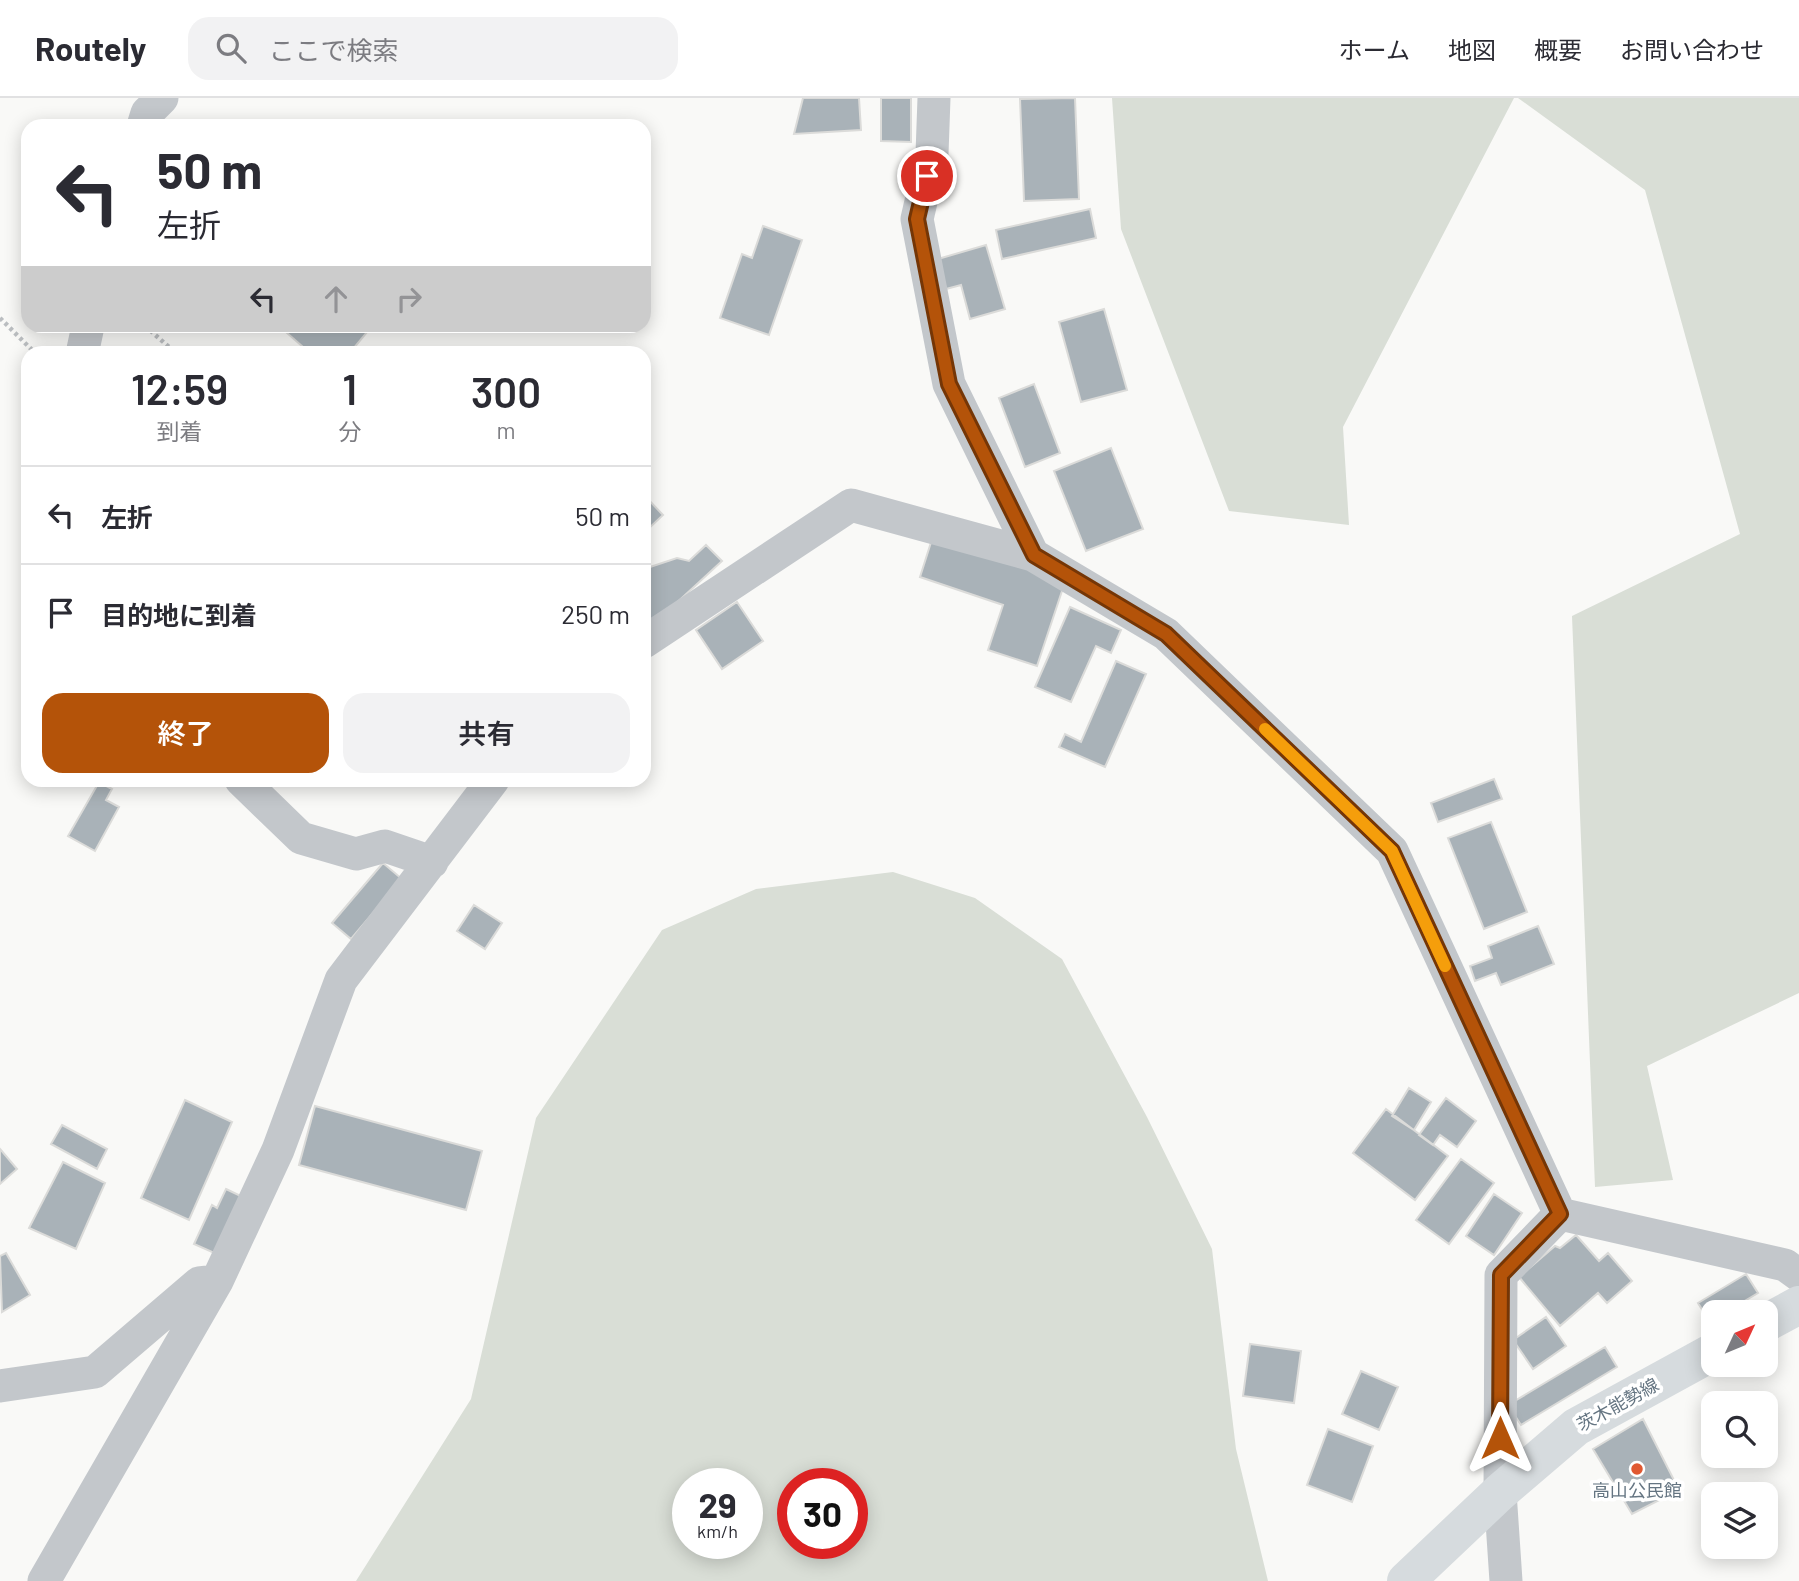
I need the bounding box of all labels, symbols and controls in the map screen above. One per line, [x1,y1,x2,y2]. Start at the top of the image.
search box [188,17,678,80]
text: Routely [35,28,146,68]
icon: search [212,29,250,67]
text: ここで検索 [268,34,398,65]
text: ホーム [1339,35,1410,64]
text: 地図 [1448,35,1496,64]
text: 概要 [1534,35,1582,64]
text: お問い合わせ [1620,35,1764,64]
text: 50 m [157,140,262,199]
pin [897,146,957,206]
icon: left [42,147,133,238]
icon: arrive [908,157,946,195]
text: 左折 [157,205,221,243]
icon: left [244,280,282,318]
icon: ahead [317,280,355,318]
icon: right [390,280,428,318]
text: 12:59 [131,363,228,413]
text: 1 [342,363,357,413]
text: 300 [471,366,541,416]
text: m [497,416,516,444]
text: 到着 [157,417,203,445]
text: 分 [338,417,361,445]
icon: left [42,496,80,534]
text: 50 m [575,500,630,531]
text: 左折 [101,501,153,532]
icon: arrive [42,594,80,632]
text: 250 m [561,598,630,629]
text: 目的地に到着 [101,599,257,630]
button: 終了 [42,693,329,773]
button: 共有 [343,693,630,773]
north arrow [1701,1300,1778,1377]
map controls [1701,1300,1778,1559]
street label: 茨木能勢線 [1573,1373,1662,1436]
button: search [1701,1391,1778,1468]
position arrow [1463,1401,1537,1475]
marker: 高山公民館 [1629,1461,1645,1477]
speed limit sign: 30 [777,1468,868,1559]
place label: 高山公民館 [1592,1479,1682,1501]
button: layers [1701,1482,1778,1559]
text: 29 [698,1483,737,1525]
text: km/h [697,1520,738,1542]

